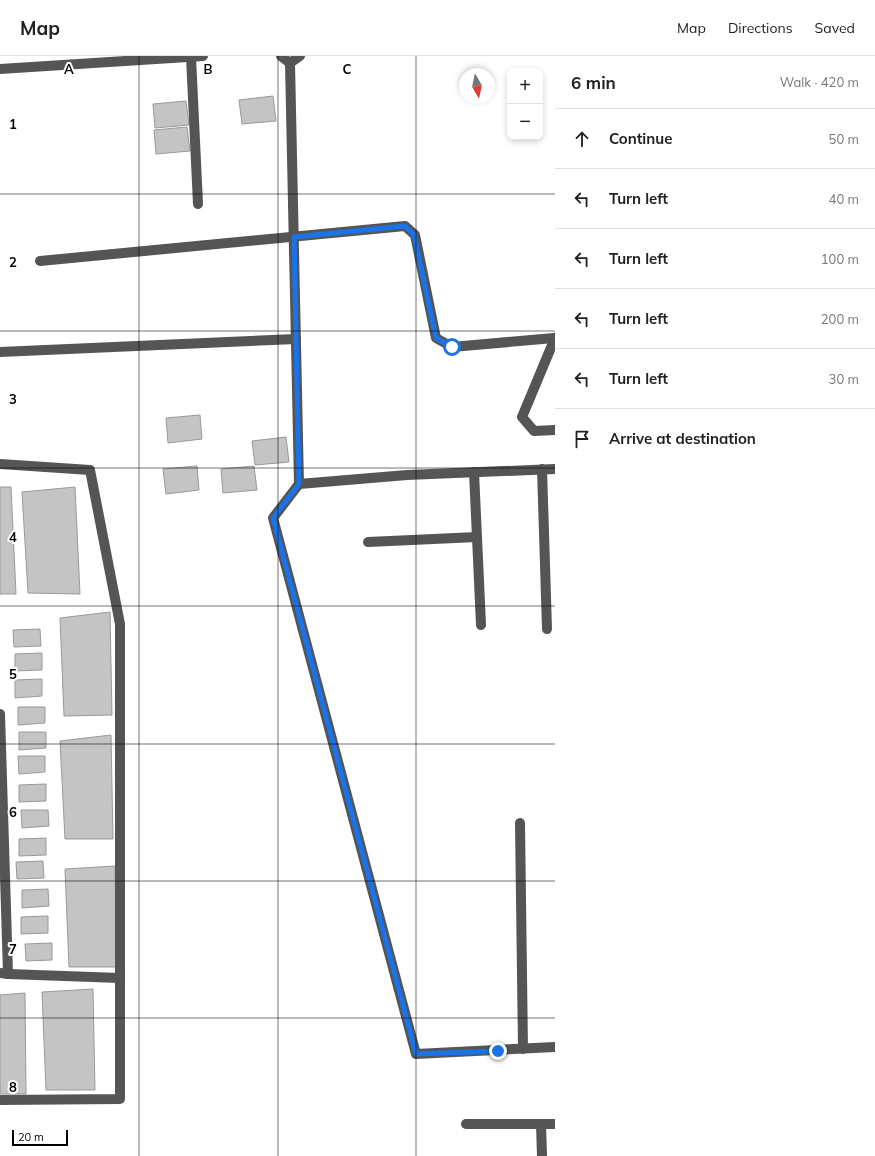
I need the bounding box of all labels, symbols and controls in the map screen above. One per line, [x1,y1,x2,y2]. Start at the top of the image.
text: Map [20,16,60,40]
text: Map [677,19,706,37]
text: Directions [728,19,793,37]
text: Saved [815,19,855,37]
text: A [64,61,74,77]
text: B [204,61,213,77]
text: C [343,61,352,77]
north arrow [459,68,495,104]
map controls [507,68,543,140]
button: + [507,68,543,104]
text: 6 min [571,72,616,93]
text: Walk · 420 m [780,74,859,90]
button: − [507,104,543,140]
text: 1 [9,116,17,132]
icon: ahead [571,128,593,150]
text: Continue [609,129,672,148]
text: 50 m [829,131,859,147]
icon: left [571,188,593,210]
text: Turn left [609,189,668,208]
text: 40 m [829,191,859,207]
icon: left [571,248,593,270]
text: Turn left [609,249,668,268]
text: 100 m [821,251,859,267]
text: 2 [9,254,17,270]
icon: left [571,308,593,330]
text: Turn left [609,309,668,328]
text: 200 m [821,311,859,327]
route start [443,338,461,356]
icon: left [571,368,593,390]
text: Turn left [609,369,668,388]
text: 30 m [829,371,859,387]
text: 3 [9,391,17,407]
icon: arrive [571,428,593,450]
text: Arrive at destination [609,429,756,448]
text: 4 [9,529,17,545]
text: 5 [9,666,17,682]
text: 6 [9,804,17,820]
text: 7 [9,941,17,957]
route end [489,1042,507,1060]
text: 8 [9,1079,17,1095]
scale bar [12,1128,68,1147]
text: 20 m [18,1130,44,1144]

